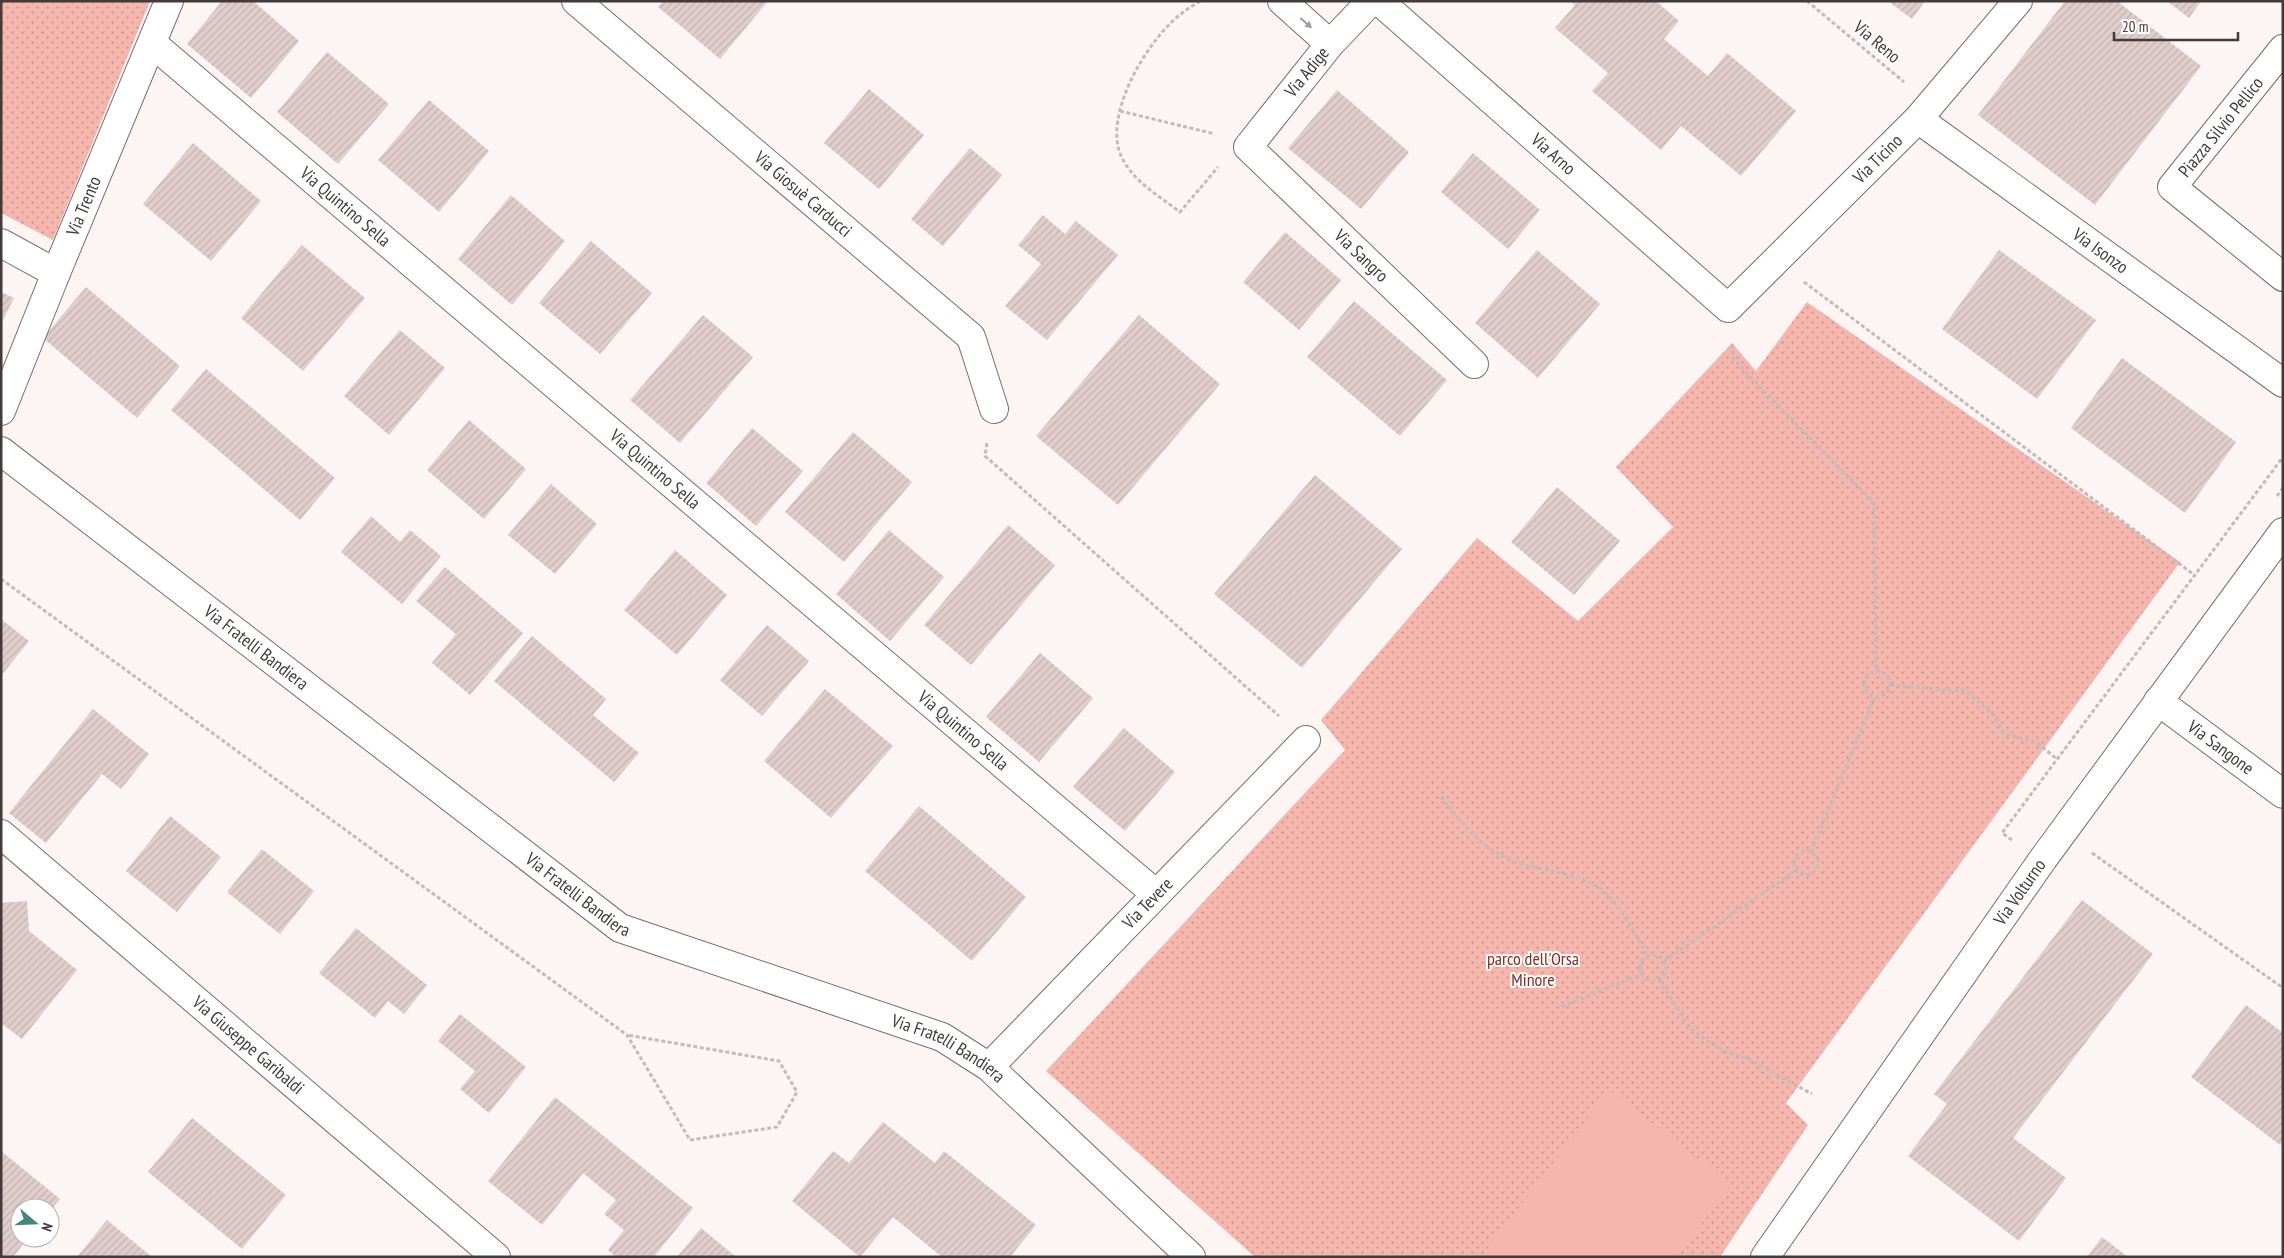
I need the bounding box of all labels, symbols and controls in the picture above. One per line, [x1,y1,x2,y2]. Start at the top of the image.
scale bar [2114,10,2238,42]
street label: Via Reno [1848,15,1906,68]
one-way arrow [1299,17,1312,28]
text: 20 m [2122,17,2148,36]
street label: Via Adige [1279,42,1334,102]
street label: Piazza Silvio Pellico [2173,72,2268,182]
street label: Via Arno [1526,127,1581,180]
street label: Via Ticino [1847,129,1907,189]
street label: Via Giosuè Carducci [749,145,857,242]
street label: Via Quintino Sella [295,161,396,252]
street label: Via Trento [60,173,106,240]
street label: Via Isonzo [2067,222,2133,278]
street label: Via Sangro [1329,223,1394,287]
street label: Via Quintino Sella [604,423,705,514]
street label: Via Fratelli Bandiera [199,599,313,695]
street label: Via Quintino Sella [913,685,1014,775]
street label: Via Sangone [2182,714,2259,779]
street label: Via Fratelli Bandiera [520,847,633,941]
street label: Via Volturno [1988,854,2051,930]
street label: Via Tevere [1116,872,1178,934]
park label: parco dell'Orsa Minore [1487,947,1579,991]
street label: Via Giuseppe Garibaldi [187,990,309,1099]
street label: Via Fratelli Bandiera [888,1008,1010,1087]
north arrow [10,1198,60,1248]
text: N [38,1221,57,1234]

